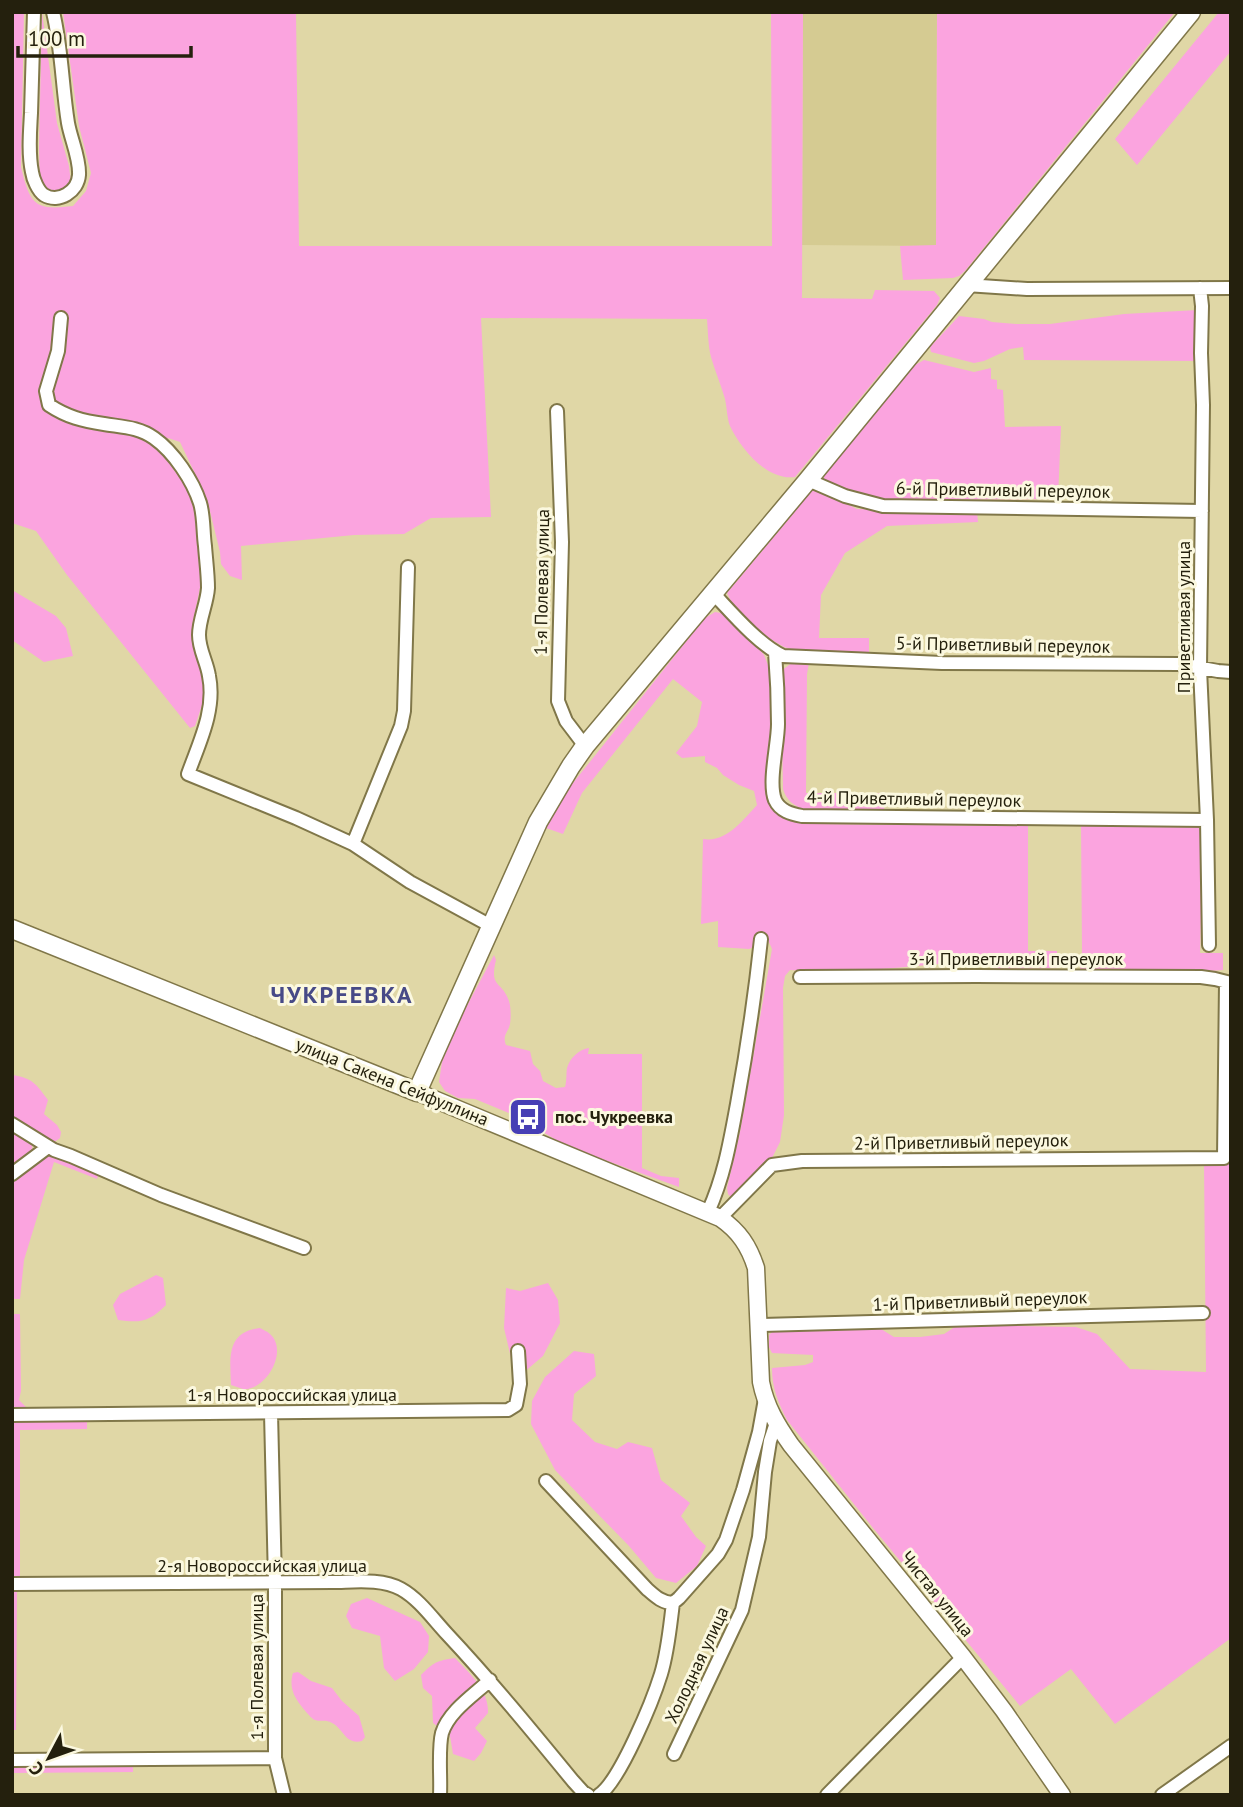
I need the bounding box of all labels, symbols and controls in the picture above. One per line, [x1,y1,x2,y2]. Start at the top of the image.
scale bar [18,14,191,58]
text: 100 m [28,25,85,52]
street label: 6-й Приветливый переулок [896,476,1111,503]
street label: 1-я Полевая улица [529,509,554,655]
street label: Приветливая улица [1172,541,1195,693]
street label: 5-й Приветливый переулок [896,631,1111,658]
street label: 4-й Приветливый переулок [807,785,1022,812]
street label: 3-й Приветливый переулок [909,947,1124,970]
district label: ЧУКРЕЕВКА [270,979,414,1010]
street label: улица Сакена Сейфуллина [292,1032,492,1131]
bus stop icon: пос. Чукреевка [507,1096,549,1138]
place label: пос. Чукреевка [555,1105,673,1128]
street label: 2-й Приветливый переулок [854,1128,1069,1155]
street label: 1-й Приветливый переулок [872,1285,1088,1316]
street label: 1-я Новороссийская улица [187,1383,397,1406]
street label: Чистая улица [896,1546,979,1641]
street label: 2-я Новороссийская улица [157,1554,367,1577]
street label: 1-я Полевая улица [245,1594,268,1740]
street label: Холодная улица [659,1603,734,1727]
north arrow [14,1723,84,1793]
text: С [23,1757,49,1781]

